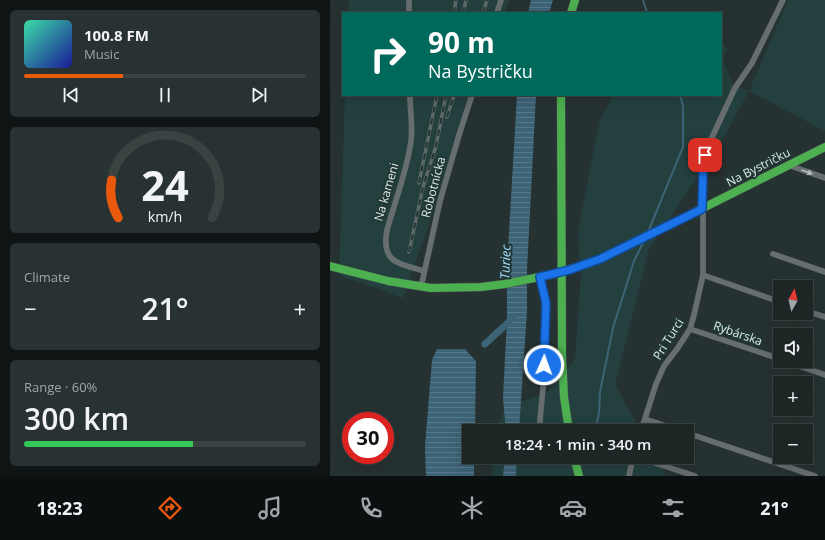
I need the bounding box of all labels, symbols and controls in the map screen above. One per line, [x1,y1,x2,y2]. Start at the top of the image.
text: 90 m [428,23,495,61]
text: 100.8 FM [84,25,149,45]
icon: right [362,28,414,80]
text: Music [84,45,119,63]
text: Na Bystričku [428,59,533,83]
icon: previous [60,84,82,106]
icon: pause [154,84,176,106]
icon: next [248,84,270,106]
pin [688,138,722,172]
icon: arrive [694,144,716,166]
street label: Na Bystričku [723,144,793,190]
street label: Robotnícka [417,155,449,219]
text: 24 [141,157,189,213]
street label: Na kameni [370,161,402,223]
one-way arrow [801,169,813,175]
text: km/h [148,206,182,225]
water label: Turiec [495,244,515,280]
text: Climate [24,268,70,286]
north arrow [773,280,813,320]
map controls [773,280,813,464]
text: 21° [141,288,189,329]
text: − [24,293,37,323]
text: + [293,293,306,323]
street label: Pri Turci [649,315,687,363]
street label: Rybárska [711,317,765,349]
button: sound [773,328,813,368]
position arrow [523,344,565,386]
button: + [773,376,813,416]
text: Range · 60% [24,378,97,396]
text: 300 km [24,398,129,439]
speed limit sign: 30 [342,412,394,464]
button: − [773,424,813,464]
text: 18:24 · 1 min · 340 m [505,434,651,454]
icon: directions [156,494,184,522]
icon: music [256,494,284,522]
icon: phone [357,494,385,522]
icon: climate [458,494,486,522]
icon: car [559,494,587,522]
icon: filters [659,494,687,522]
text: 18:23 [36,496,83,520]
text: 21° [760,496,789,520]

